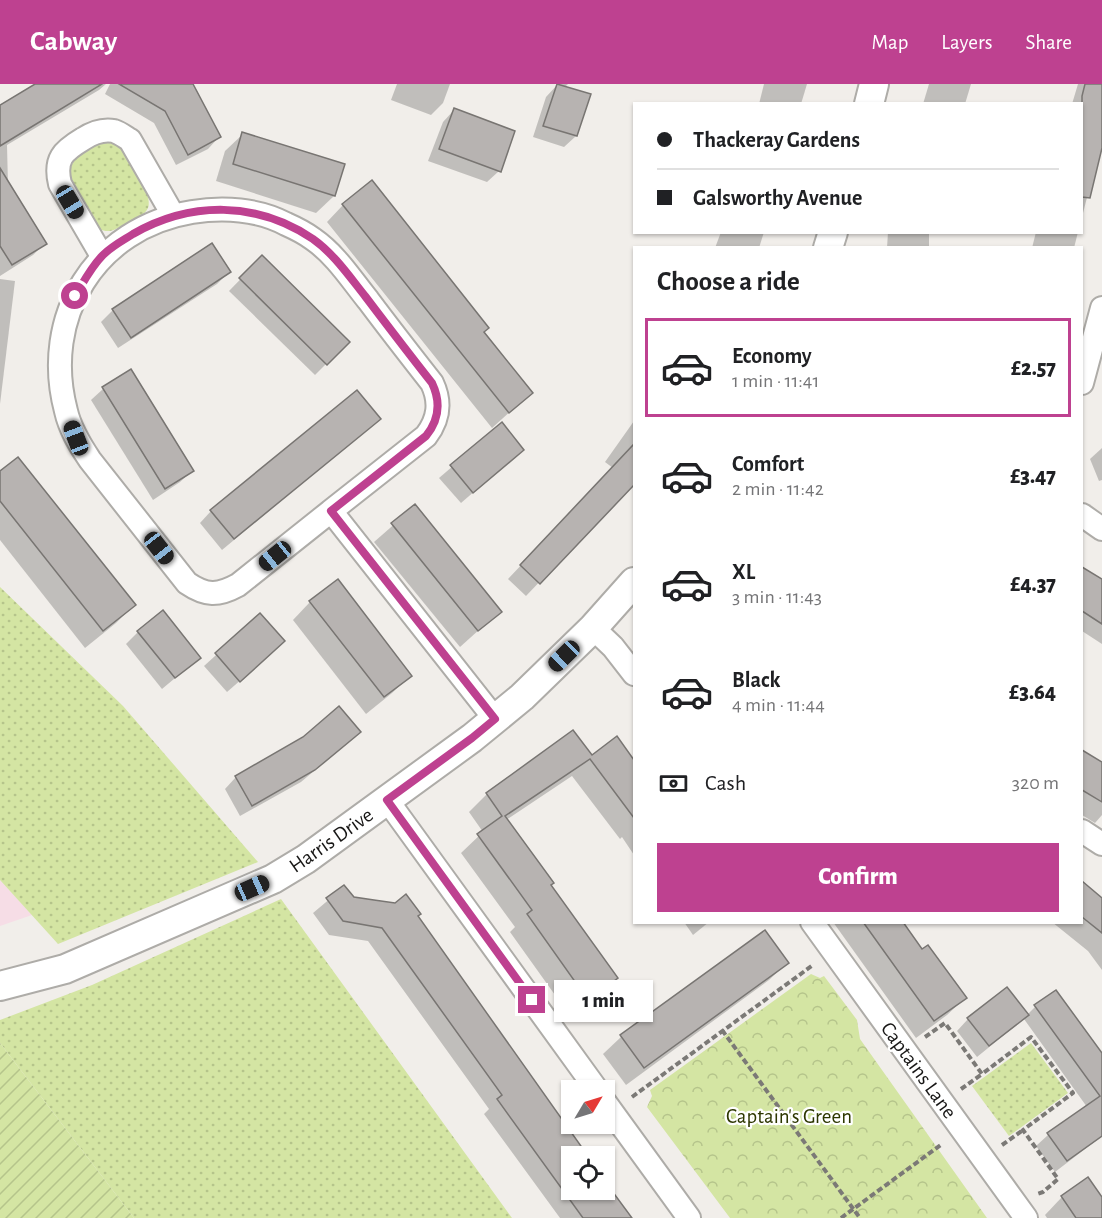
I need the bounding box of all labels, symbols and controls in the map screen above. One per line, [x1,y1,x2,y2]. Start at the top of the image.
text: Cabway [30,28,117,56]
text: Map [872,32,908,53]
text: Layers [941,32,992,53]
text: Share [1025,32,1072,53]
text: Thackeray Gardens [693,129,860,151]
car [53,182,87,222]
text: Galsworthy Avenue [693,187,862,209]
text: Choose a ride [657,268,800,295]
route start [61,282,88,309]
icon: car [660,341,714,395]
text: Economy [732,345,812,367]
text: £2.57 [1011,357,1056,379]
text: 1 min · 11:41 [732,371,819,391]
car [61,418,91,458]
icon: car [660,449,714,503]
text: Comfort [732,453,804,475]
text: £3.47 [1010,465,1056,487]
text: 2 min · 11:42 [732,479,824,499]
car [141,528,177,568]
car [255,538,295,574]
icon: car [660,557,714,611]
text: XL [732,561,755,583]
text: £4.37 [1010,573,1056,595]
text: 3 min · 11:43 [732,587,822,607]
car [545,637,583,675]
icon: car [660,665,714,719]
text: Black [732,669,780,691]
text: £3.64 [1009,681,1056,703]
text: 4 min · 11:44 [732,695,825,715]
icon: cash [657,767,690,800]
text: Cash [705,772,746,794]
text: 320 m [1012,773,1059,793]
street label: Harris Drive [286,804,377,877]
button: Confirm [657,843,1059,912]
car [232,872,272,904]
callout: 1 min [553,979,652,1021]
route end [518,986,545,1013]
text: 1 min [582,991,625,1011]
street label: Captains Lane [877,1018,960,1122]
north arrow [561,1080,615,1134]
map controls [561,1080,615,1200]
park label: Captain's Green [726,1106,852,1127]
button: locate [561,1146,615,1200]

